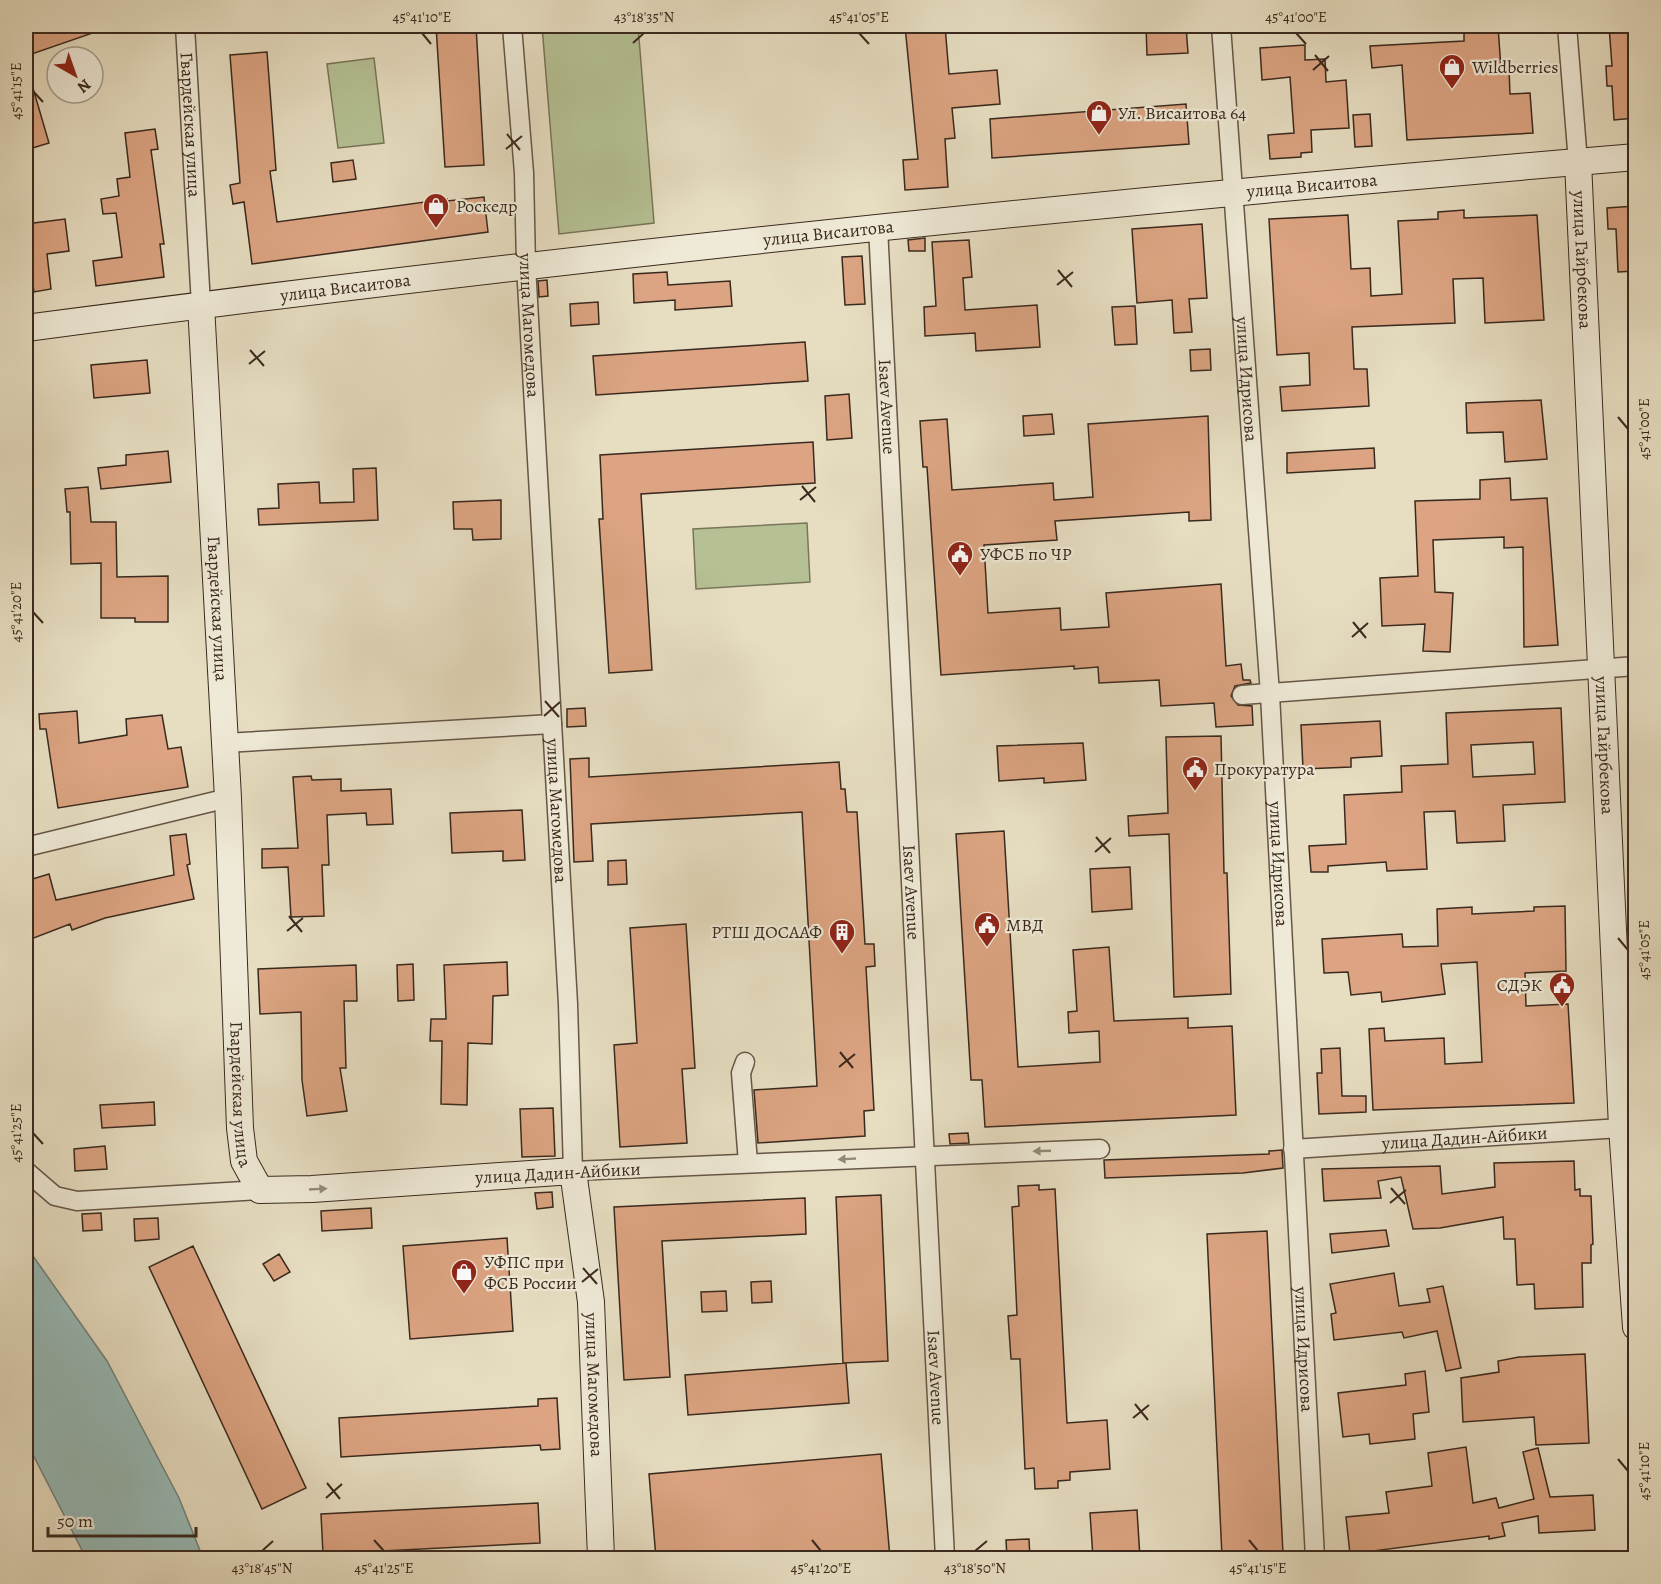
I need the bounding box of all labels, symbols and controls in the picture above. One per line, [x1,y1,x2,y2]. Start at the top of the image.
text: 45°41'10"E [393,7,451,27]
text: 43°18'35"N [614,7,674,27]
text: 45°41'05"E [829,7,889,27]
text: 45°41'00"E [1265,7,1327,27]
north arrow [45,45,105,105]
street label: Гвардейская улица [175,52,207,199]
shop icon: Wildberries [1437,52,1467,90]
place label: Wildberries [1471,55,1559,79]
text: 45°41'15"E [6,62,26,120]
text: N [72,74,96,98]
shop icon: Ул. Висаитова 64 [1084,98,1114,136]
place label: Ул. Висаитова 64 [1118,101,1247,125]
street label: улица Висаитова [1245,167,1379,203]
street label: улица Гайрбекова [1567,189,1598,330]
shop icon: Роскедр [421,191,451,229]
place label: Роскедр [456,194,518,218]
street label: улица Висаитова [761,214,896,252]
street label: улица Магомедова [514,252,546,399]
street label: улица Висаитова [278,268,413,307]
street label: улица Идрисова [1230,315,1264,443]
street label: Isaev Avenue [873,359,901,455]
text: 45°41'00"E [1634,398,1654,460]
street label: Гвардейская улица [202,535,234,683]
public building icon: УФСБ по ЧР [945,539,975,577]
place label: УФСБ по ЧР [980,542,1072,566]
text: 45°41'20"E [6,582,26,642]
street label: улица Гайрбекова [1589,675,1620,816]
street label: улица Магомедова [541,737,573,884]
public building icon: Прокуратура [1180,754,1210,792]
place label: Прокуратура [1214,757,1315,781]
street label: улица Идрисова [1264,800,1294,928]
street label: Isaev Avenue [897,844,926,940]
public building icon: МВД [972,910,1002,948]
place label: МВД [1006,913,1044,937]
building icon: РТШ ДОСААФ [827,917,857,955]
place label: РТШ ДОСААФ [711,920,822,944]
text: 45°41'05"E [1634,920,1654,980]
public building icon: СДЭК [1547,970,1577,1008]
place label: СДЭК [1497,973,1543,997]
street label: Гвардейская улица [224,1021,258,1172]
text: 45°41'25"E [6,1103,26,1163]
street label: улица Дадин-Айбики [1380,1121,1548,1155]
one-way arrow [1032,1146,1051,1155]
one-way arrow [837,1154,856,1163]
street label: улица Дадин-Айбики [474,1157,641,1189]
one-way arrow [309,1184,328,1193]
place label: УФПС при ФСБ России [484,1250,577,1295]
shop icon: УФПС при ФСБ России [449,1257,479,1295]
street label: улица Идрисова [1289,1285,1319,1413]
street label: улица Магомедова [579,1311,609,1458]
street label: Isaev Avenue [922,1329,950,1426]
text: 45°41'10"E [1634,1442,1654,1500]
scale bar [48,1500,196,1538]
text: 50 m [57,1509,93,1533]
text: 43°18'45"N [231,1558,293,1578]
text: 45°41'25"E [354,1558,414,1578]
text: 45°41'20"E [791,1558,851,1578]
text: 43°18'50"N [944,1558,1006,1578]
text: 45°41'15"E [1229,1558,1287,1578]

